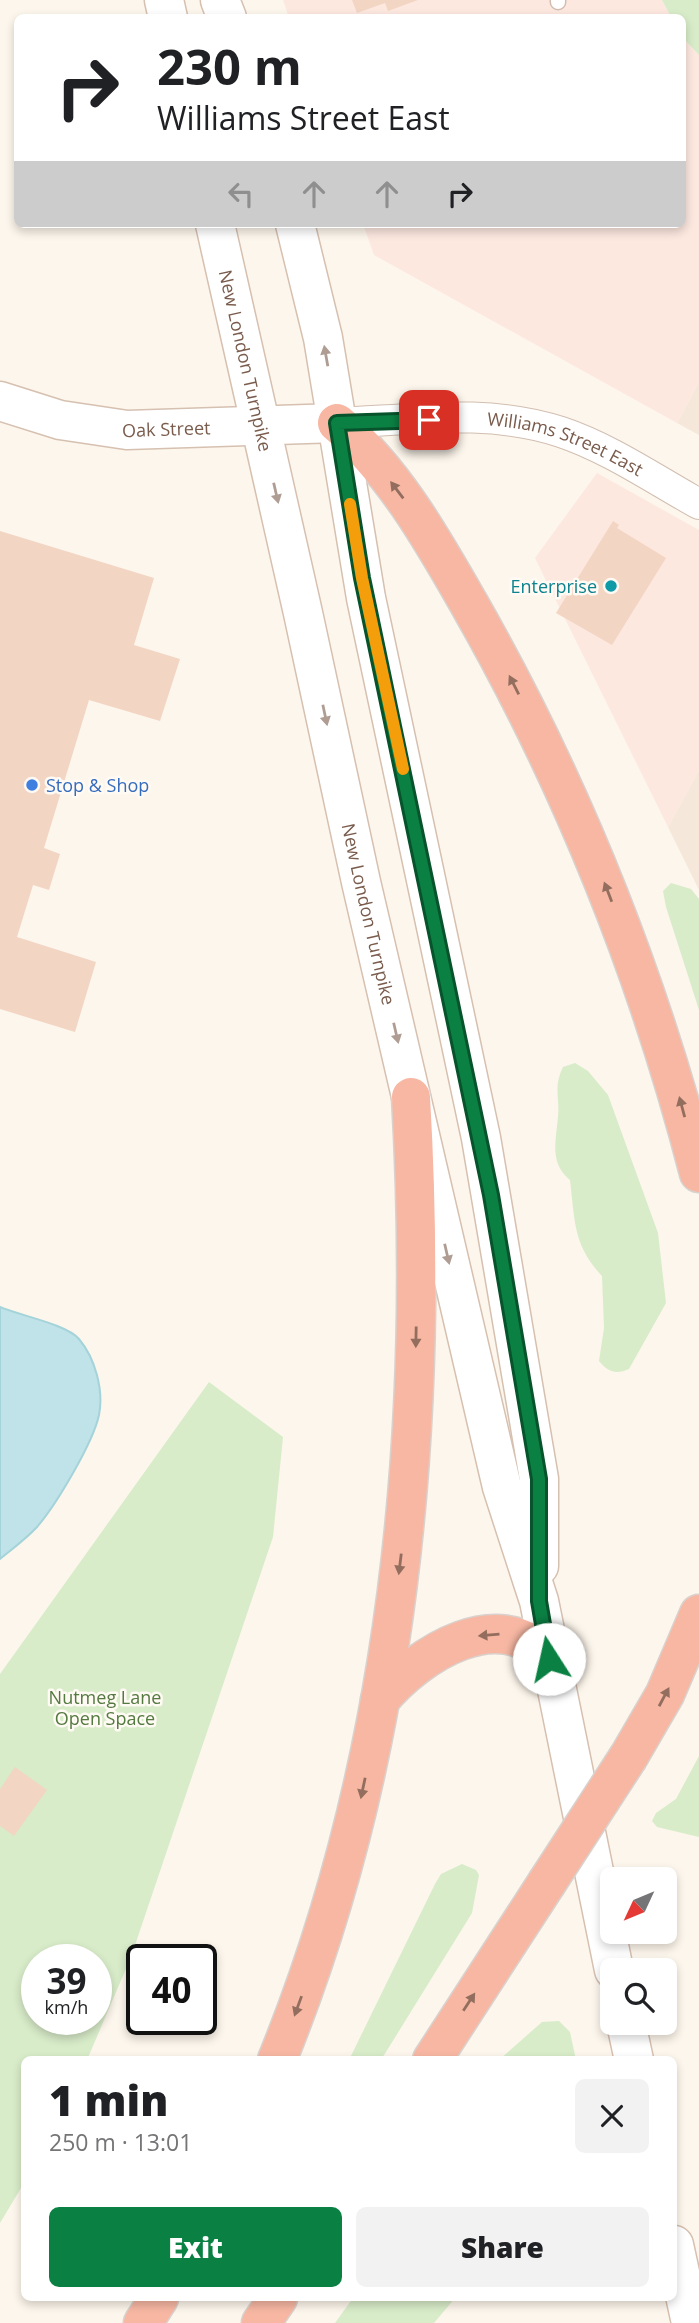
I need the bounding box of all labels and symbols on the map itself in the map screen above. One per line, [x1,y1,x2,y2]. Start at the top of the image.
street label: New London Turnpike [214,267,278,454]
one-way arrow [321,345,332,367]
pin [399,390,459,450]
street label: Williams Street East [486,406,648,481]
street label: Oak Street [122,415,211,442]
one-way arrow [390,481,404,499]
one-way arrow [271,482,282,504]
place label: Enterprise [510,574,597,598]
marker: Enterprise [603,578,619,594]
one-way arrow [508,675,519,695]
one-way arrow [320,704,331,726]
place label: Stop & Shop [46,773,149,797]
marker: Stop & Shop [24,777,40,793]
street label: New London Turnpike [337,821,401,1007]
one-way arrow [603,881,614,902]
one-way arrow [390,1022,401,1044]
one-way arrow [676,1096,687,1118]
one-way arrow [442,1243,453,1265]
one-way arrow [410,1326,422,1348]
one-way arrow [394,1553,405,1575]
position arrow [512,1622,586,1696]
one-way arrow [478,1630,500,1641]
park label: Nutmeg Lane Open Space [49,1685,161,1730]
one-way arrow [658,1687,669,1707]
one-way arrow [357,1777,368,1799]
north arrow [600,1867,677,1944]
speed limit sign: 40 [126,1944,217,2035]
one-way arrow [462,1993,475,2012]
one-way arrow [292,1995,303,2016]

